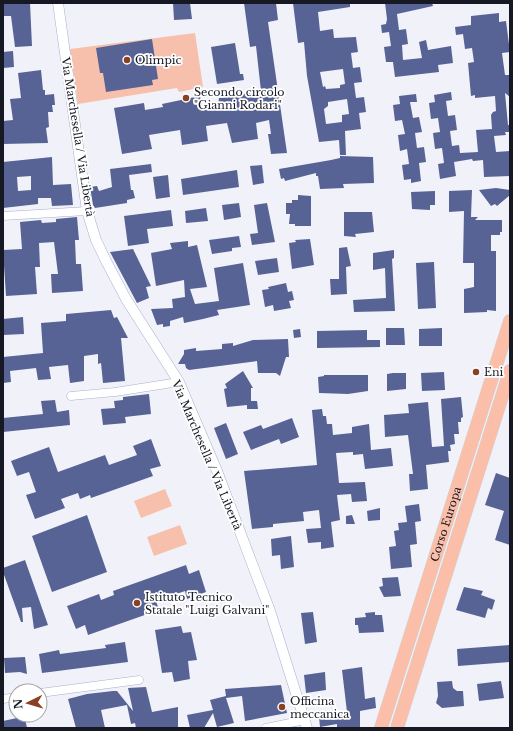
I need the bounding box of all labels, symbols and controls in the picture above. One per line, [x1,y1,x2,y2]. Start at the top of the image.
place label: Olimpic [135,53,182,67]
street label: Via Marchesella / Via Libertà [58,55,98,219]
marker: Olimpic [122,55,132,65]
place label: Secondo circolo "Gianni Rodari" [194,85,284,112]
marker: Secondo circolo "Gianni Rodari" [181,93,191,103]
place label: Eni [484,365,504,379]
marker: Eni [471,367,481,377]
street label: Via Marchesella / Via Libertà [169,377,245,533]
street label: Corso Europa [427,484,464,563]
place label: Istituto Tecnico Statale "Luigi Galvani" [145,590,269,617]
marker: Istituto Tecnico Statale "Luigi Galvani" [132,598,142,608]
north arrow [8,683,48,723]
place label: Officina meccanica [290,694,350,721]
text: N [11,697,25,710]
marker: Officina meccanica [277,702,287,712]

